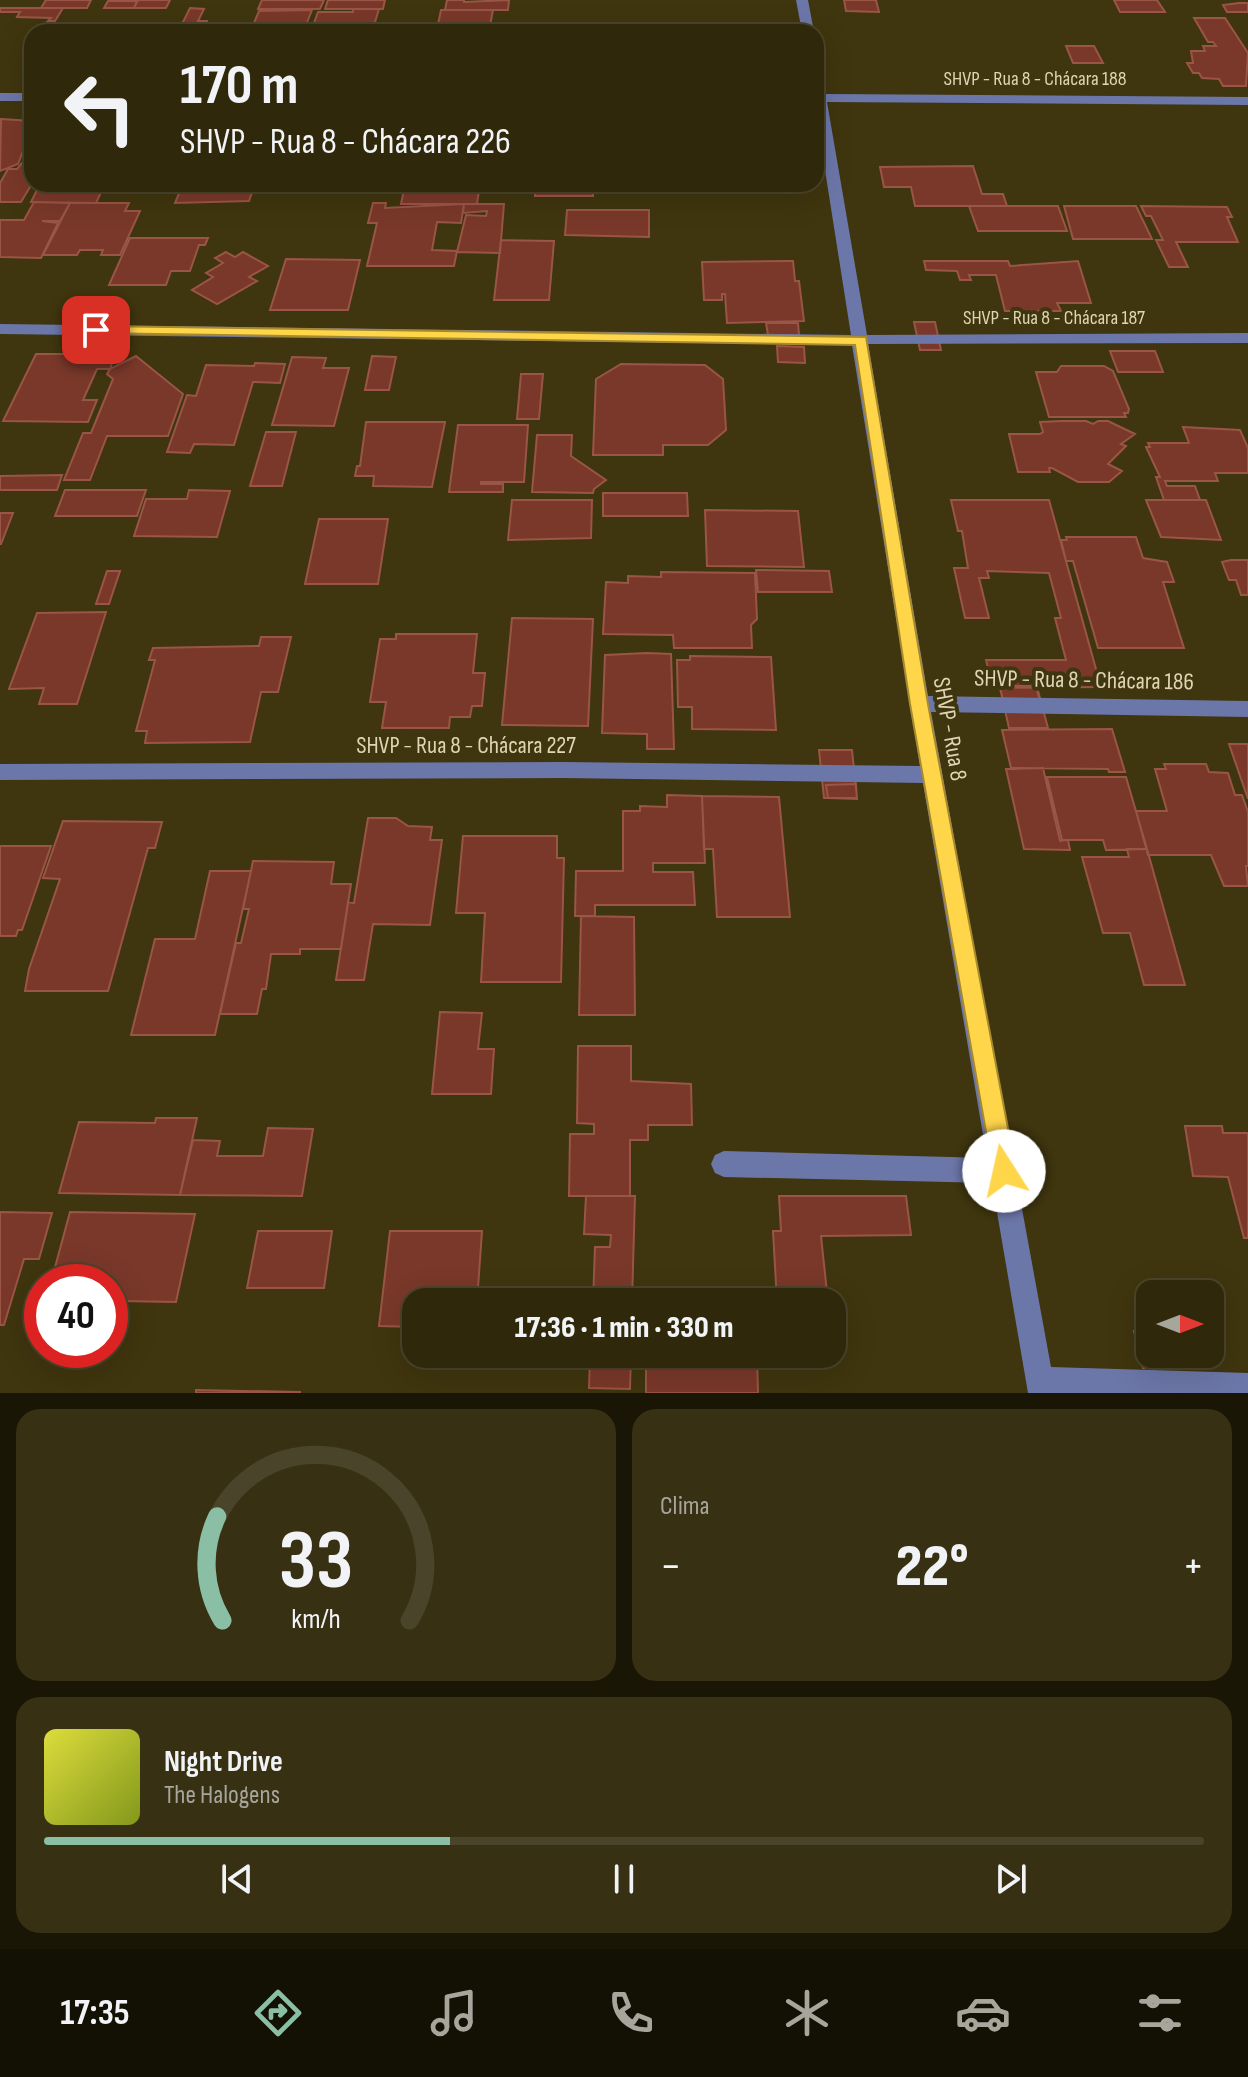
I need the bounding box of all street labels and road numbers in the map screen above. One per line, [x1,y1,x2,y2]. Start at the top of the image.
street label: SHVP - Rua 8 - Chácara 188 [943,67,1127,91]
street label: SHVP - Rua 8 - Chácara 187 [963,306,1145,330]
street label: SHVP - Rua 8 - Chácara 186 [974,664,1194,696]
street label: SHVP - Rua 8 [927,675,973,783]
street label: SHVP - Rua 8 - Chácara 227 [356,731,576,760]

